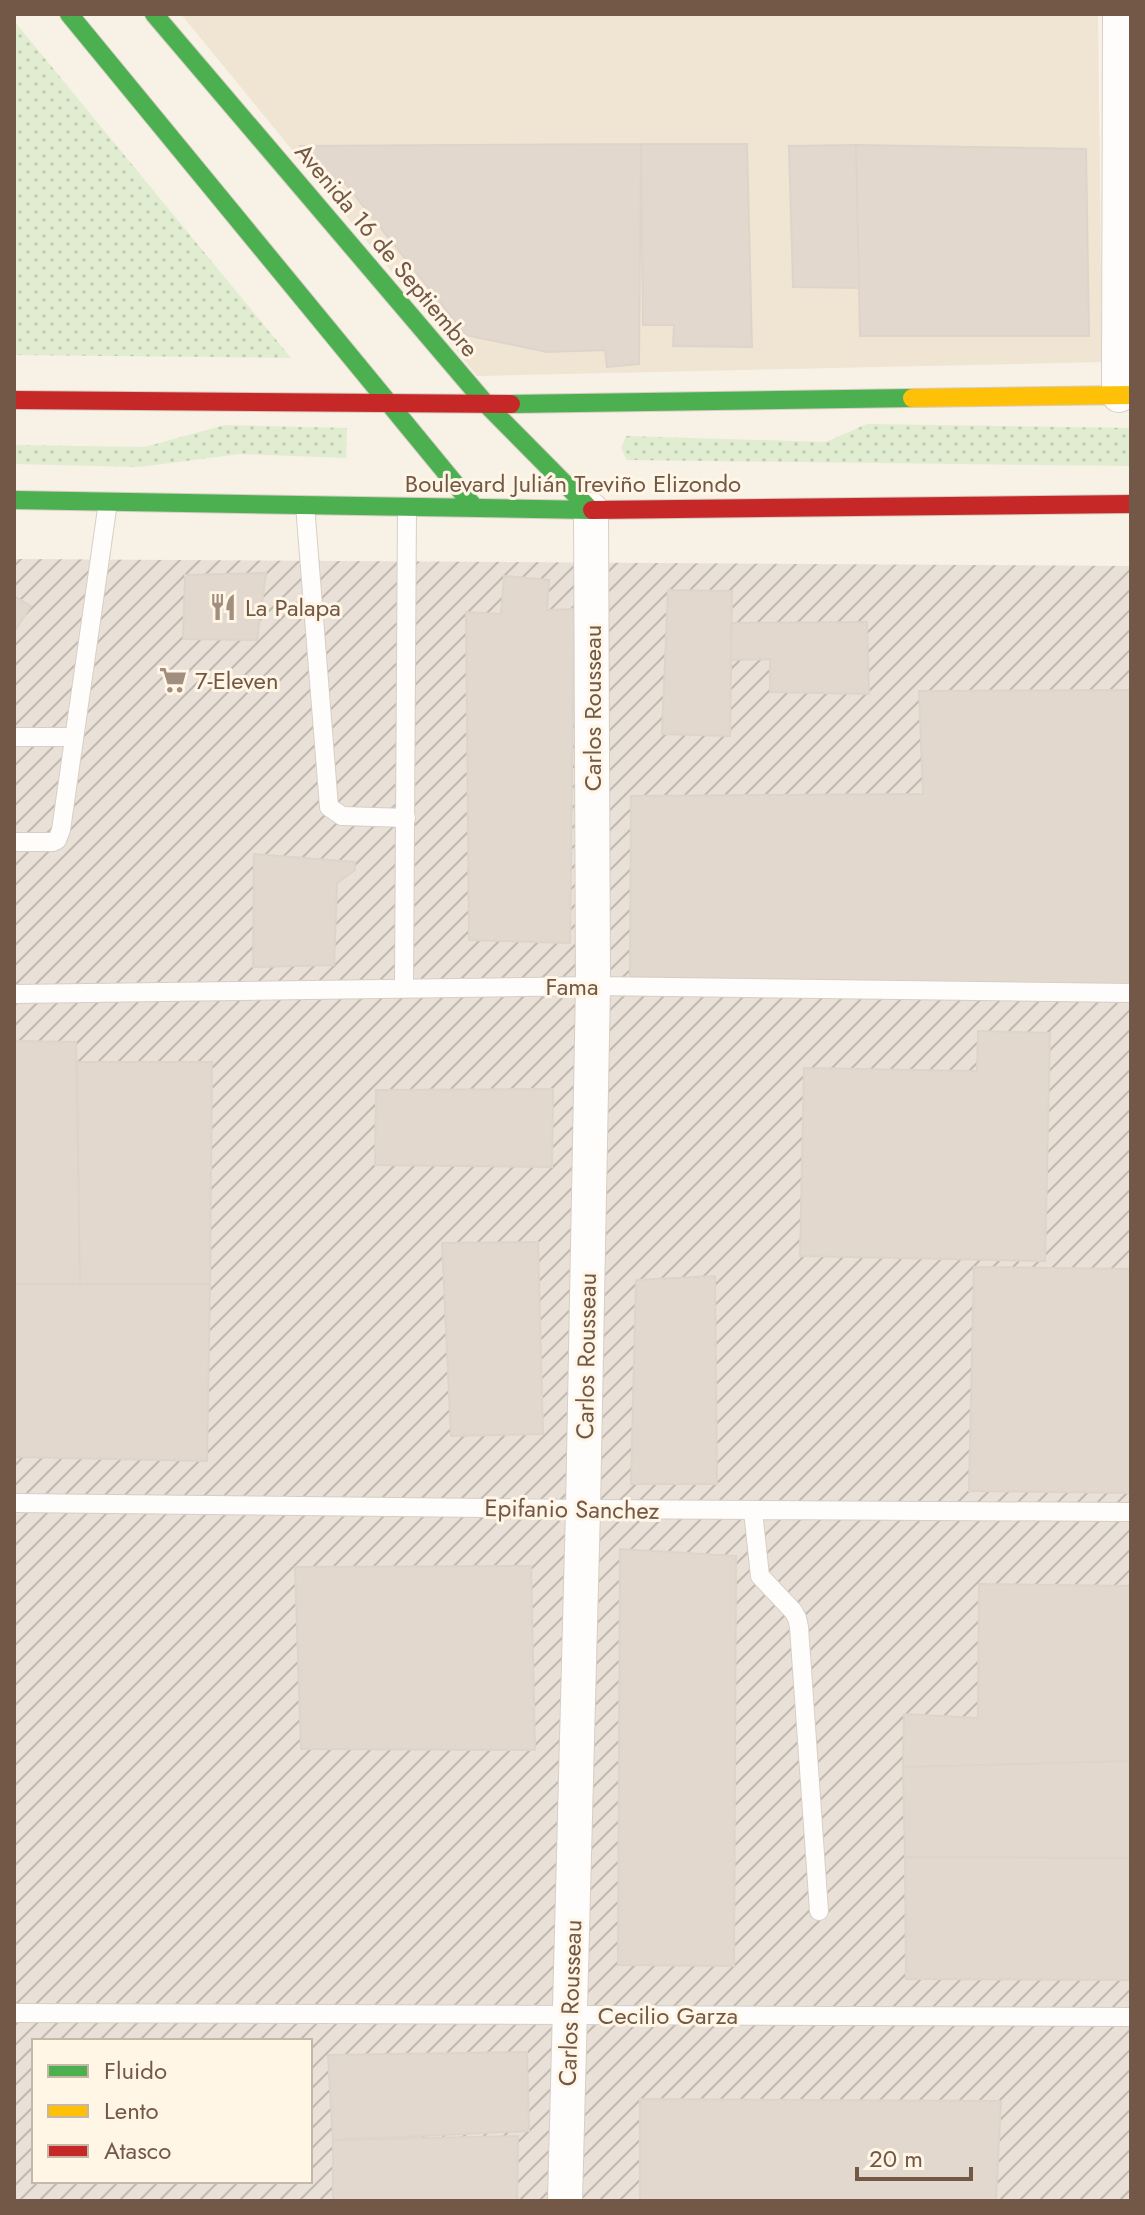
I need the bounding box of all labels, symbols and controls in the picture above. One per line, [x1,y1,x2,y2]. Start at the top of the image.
street label: Avenida 16 de Septiembre [287,135,487,365]
street label: Boulevard Julián Treviño Elizondo [405,466,741,501]
place label: La Palapa [245,590,341,625]
restaurant icon: La Palapa [208,592,238,622]
street label: Carlos Rousseau [575,625,610,791]
place label: 7-Eleven [195,663,279,698]
supermarket icon: 7-Eleven [158,665,188,695]
street label: Fama [545,969,599,1004]
street label: Carlos Rousseau [567,1272,605,1440]
street label: Epifanio Sanchez [484,1490,660,1528]
street label: Carlos Rousseau [550,1919,590,2087]
street label: Cecilio Garza [598,1998,738,2033]
legend [32,2039,312,2183]
text: Fluido [104,2053,167,2088]
text: Lento [104,2093,159,2128]
scale bar [857,2131,971,2181]
text: Atasco [104,2133,171,2168]
text: 20 m [869,2141,923,2176]

